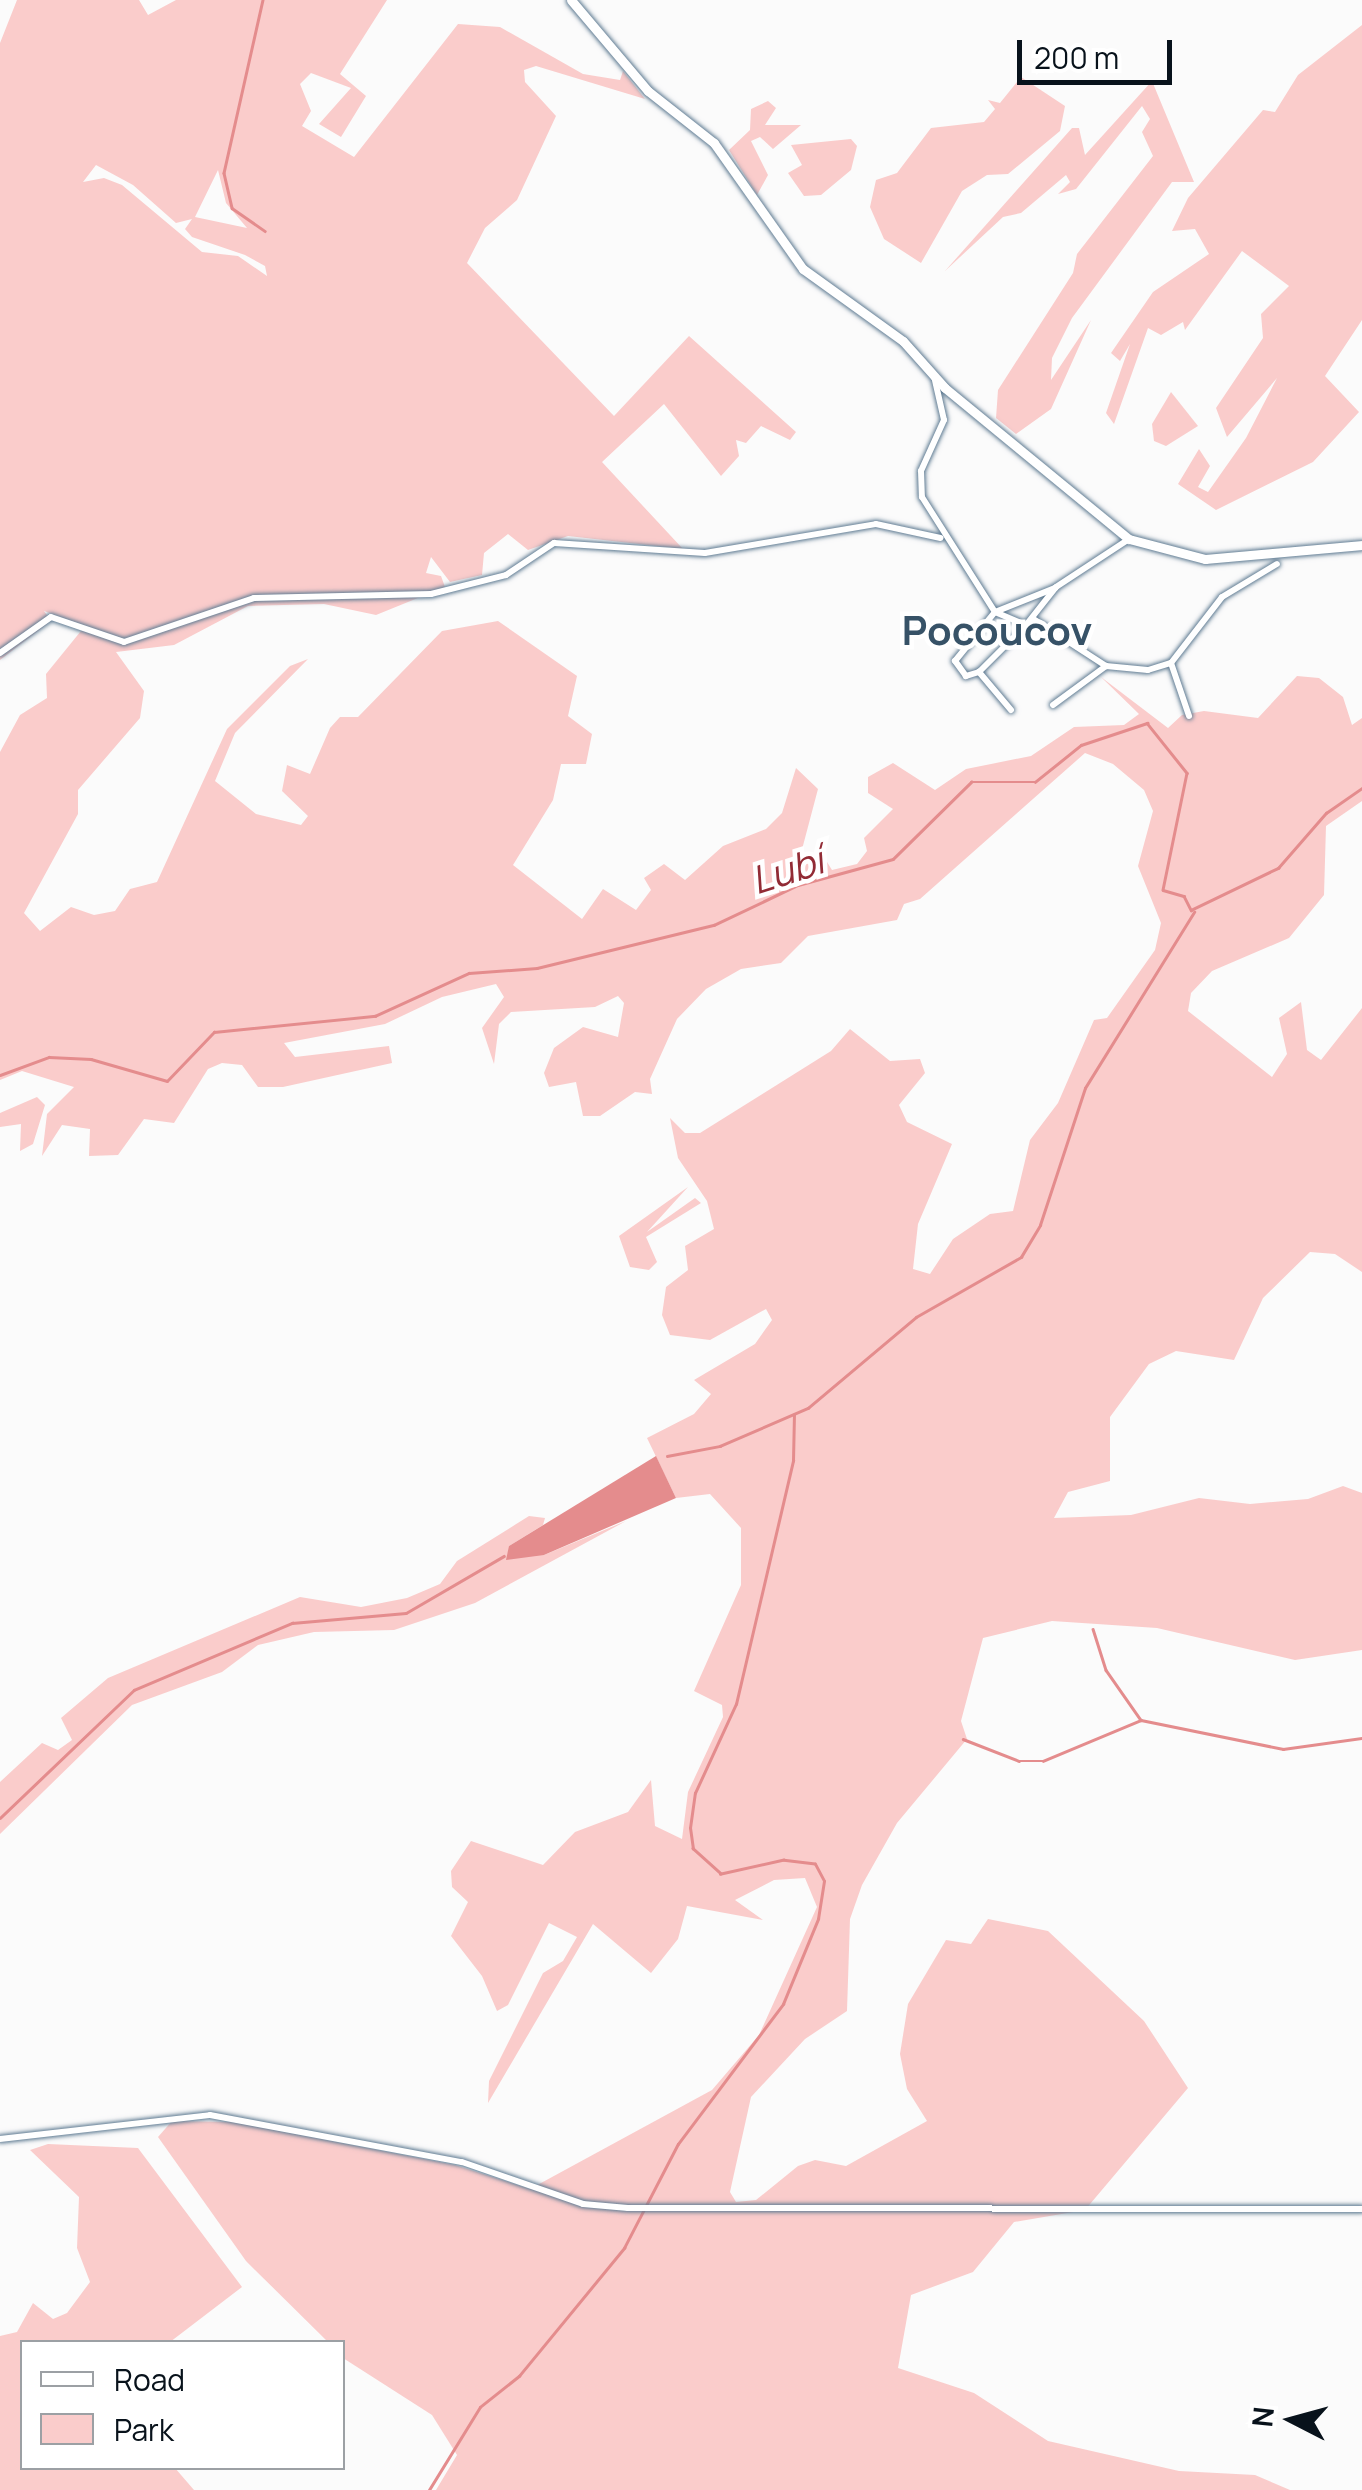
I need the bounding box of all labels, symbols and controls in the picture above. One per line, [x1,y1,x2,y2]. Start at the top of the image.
scale bar [1022,20,1177,82]
text: 200 m [1034,37,1119,78]
district label: Pocoucov [902,606,1092,654]
water label: Lubí [745,837,829,903]
legend [20,2340,345,2470]
text: Road [114,2359,185,2400]
north arrow [1242,2370,1342,2470]
text: N [1242,2405,1282,2429]
text: Park [114,2409,174,2450]

